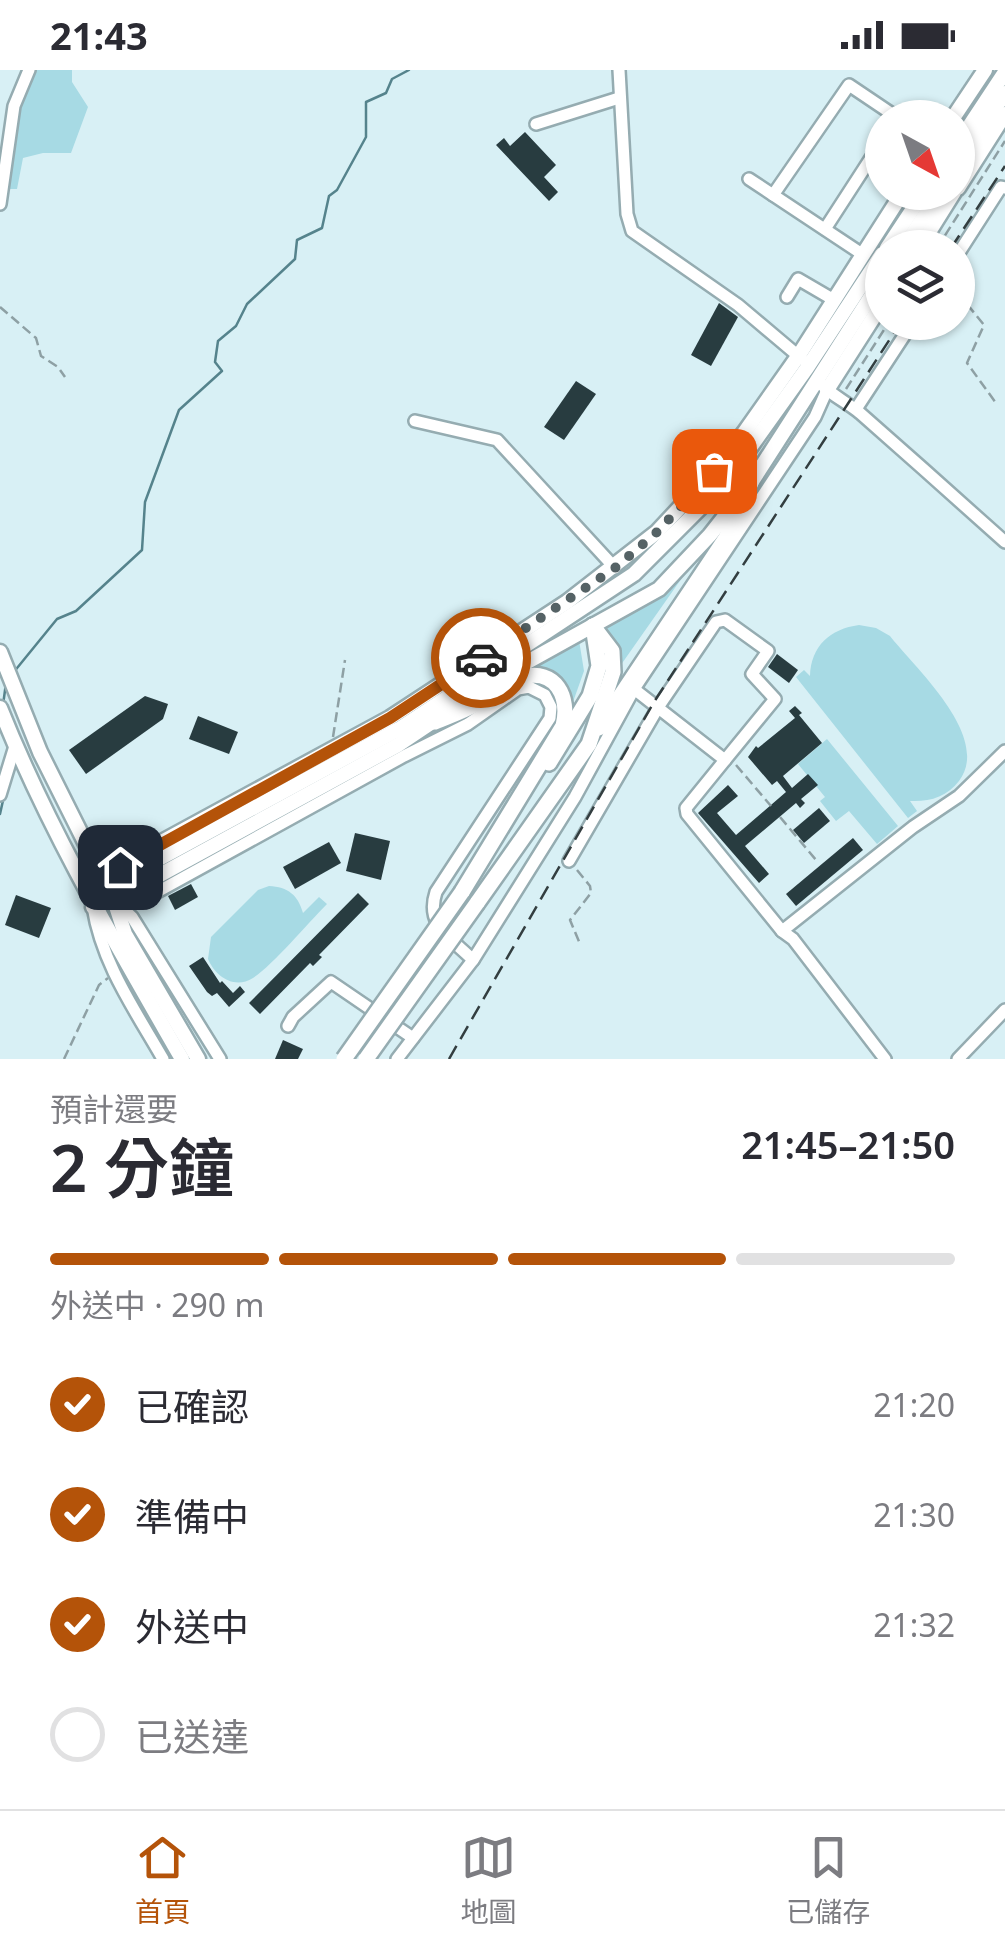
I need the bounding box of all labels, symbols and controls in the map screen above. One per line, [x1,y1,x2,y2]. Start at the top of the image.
text: 21:43 [50,9,148,61]
north arrow [865,100,975,210]
map controls [865,100,975,340]
button: layers [865,230,975,340]
pin [672,429,757,514]
icon: bag [687,444,742,499]
courier [431,608,531,708]
icon: car [454,631,509,686]
pin [78,825,163,910]
icon: home [93,840,148,895]
text: 預計還要 [50,1087,178,1130]
text: 21:45–21:50 [741,1118,955,1170]
text: 2 分鐘 [50,1123,234,1211]
text: 外送中 · 290 m [50,1283,264,1326]
icon: check [50,1377,105,1432]
text: 已確認 [135,1380,249,1432]
text: 21:20 [873,1383,955,1426]
icon: check [50,1487,105,1542]
text: 準備中 [135,1490,249,1542]
text: 21:30 [873,1493,955,1536]
icon: check [50,1597,105,1652]
text: 外送中 [135,1600,249,1652]
text: 21:32 [873,1603,955,1646]
text: 已送達 [135,1710,249,1762]
tab: 首頁 [135,1830,191,1930]
tab: 地圖 [460,1830,516,1930]
tab: 已儲存 [786,1830,870,1930]

